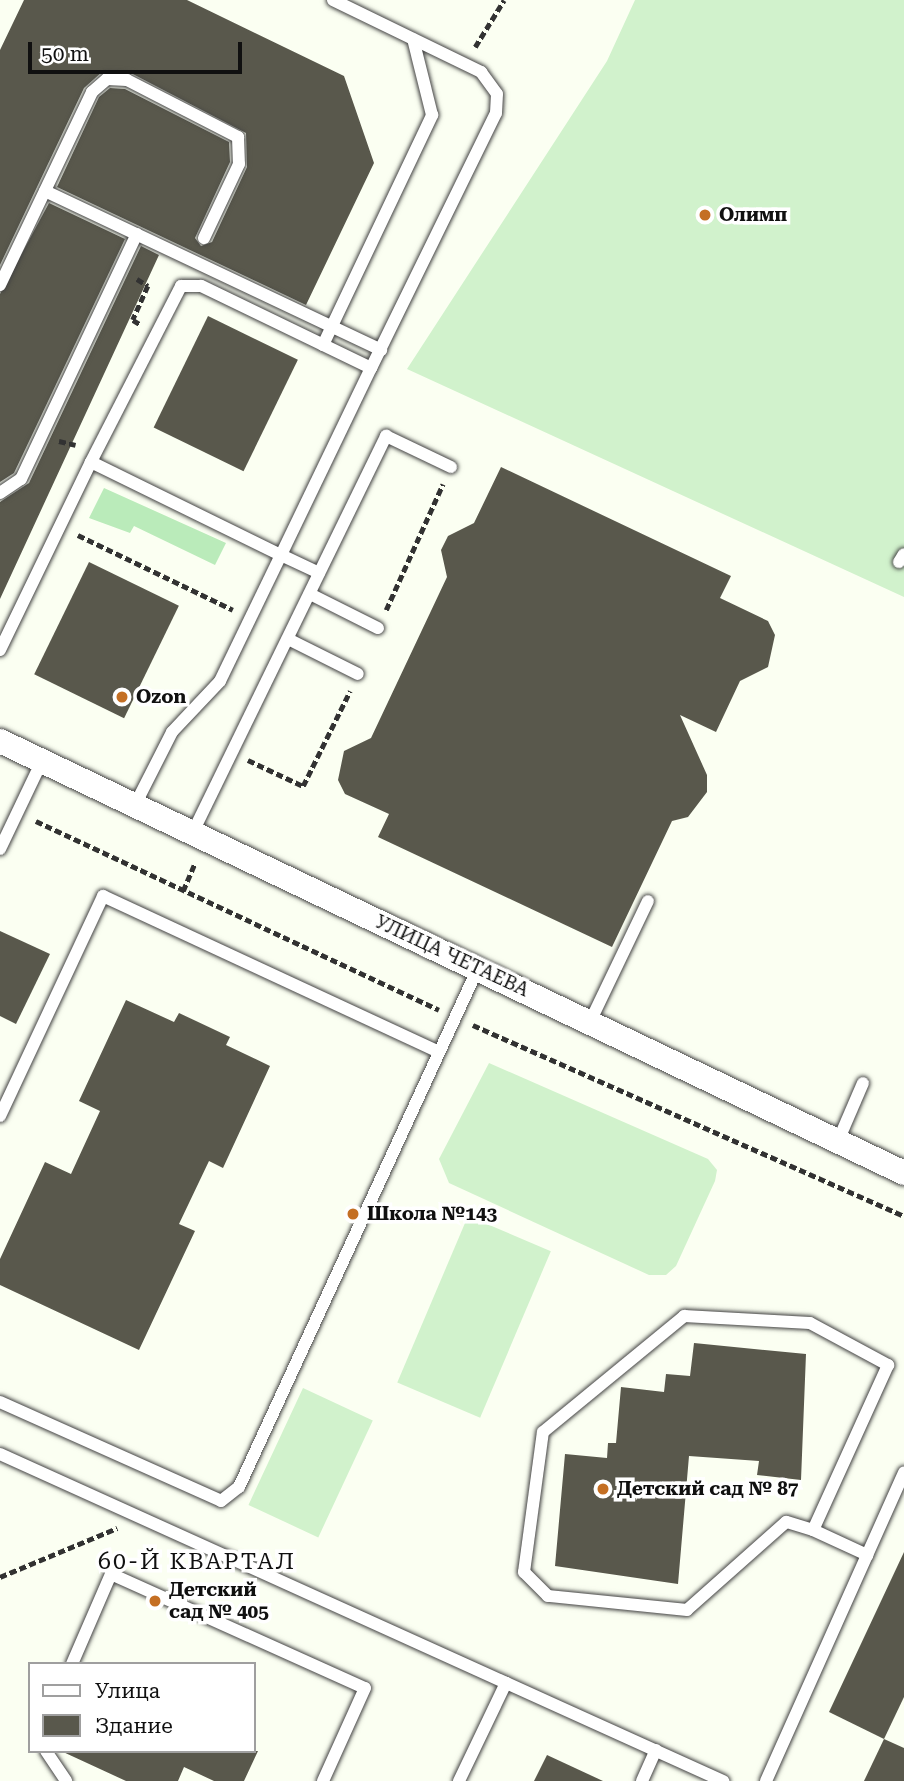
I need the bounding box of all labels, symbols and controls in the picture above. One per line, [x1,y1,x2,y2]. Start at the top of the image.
scale bar [32,28,245,72]
text: 50 m [41,42,89,66]
place label: Олимп [719,204,787,226]
marker: Олимп [697,207,713,223]
place label: Ozon [136,686,186,708]
marker: Ozon [114,689,130,705]
street label: УЛИЦА ЧЕТАЕВА [371,910,533,1002]
place label: Школа №143 [367,1203,497,1225]
marker: Школа №143 [345,1206,361,1222]
place label: Детский сад № 87 [617,1478,798,1500]
marker: Детский сад № 87 [595,1481,611,1497]
district label: 60-Й КВАРТАЛ [100,1548,294,1576]
place label: Детский сад № 405 [169,1579,269,1623]
marker: Детский сад № 405 [147,1593,163,1609]
legend [28,1662,256,1753]
text: Улица [95,1679,160,1703]
text: Здание [95,1714,173,1738]

